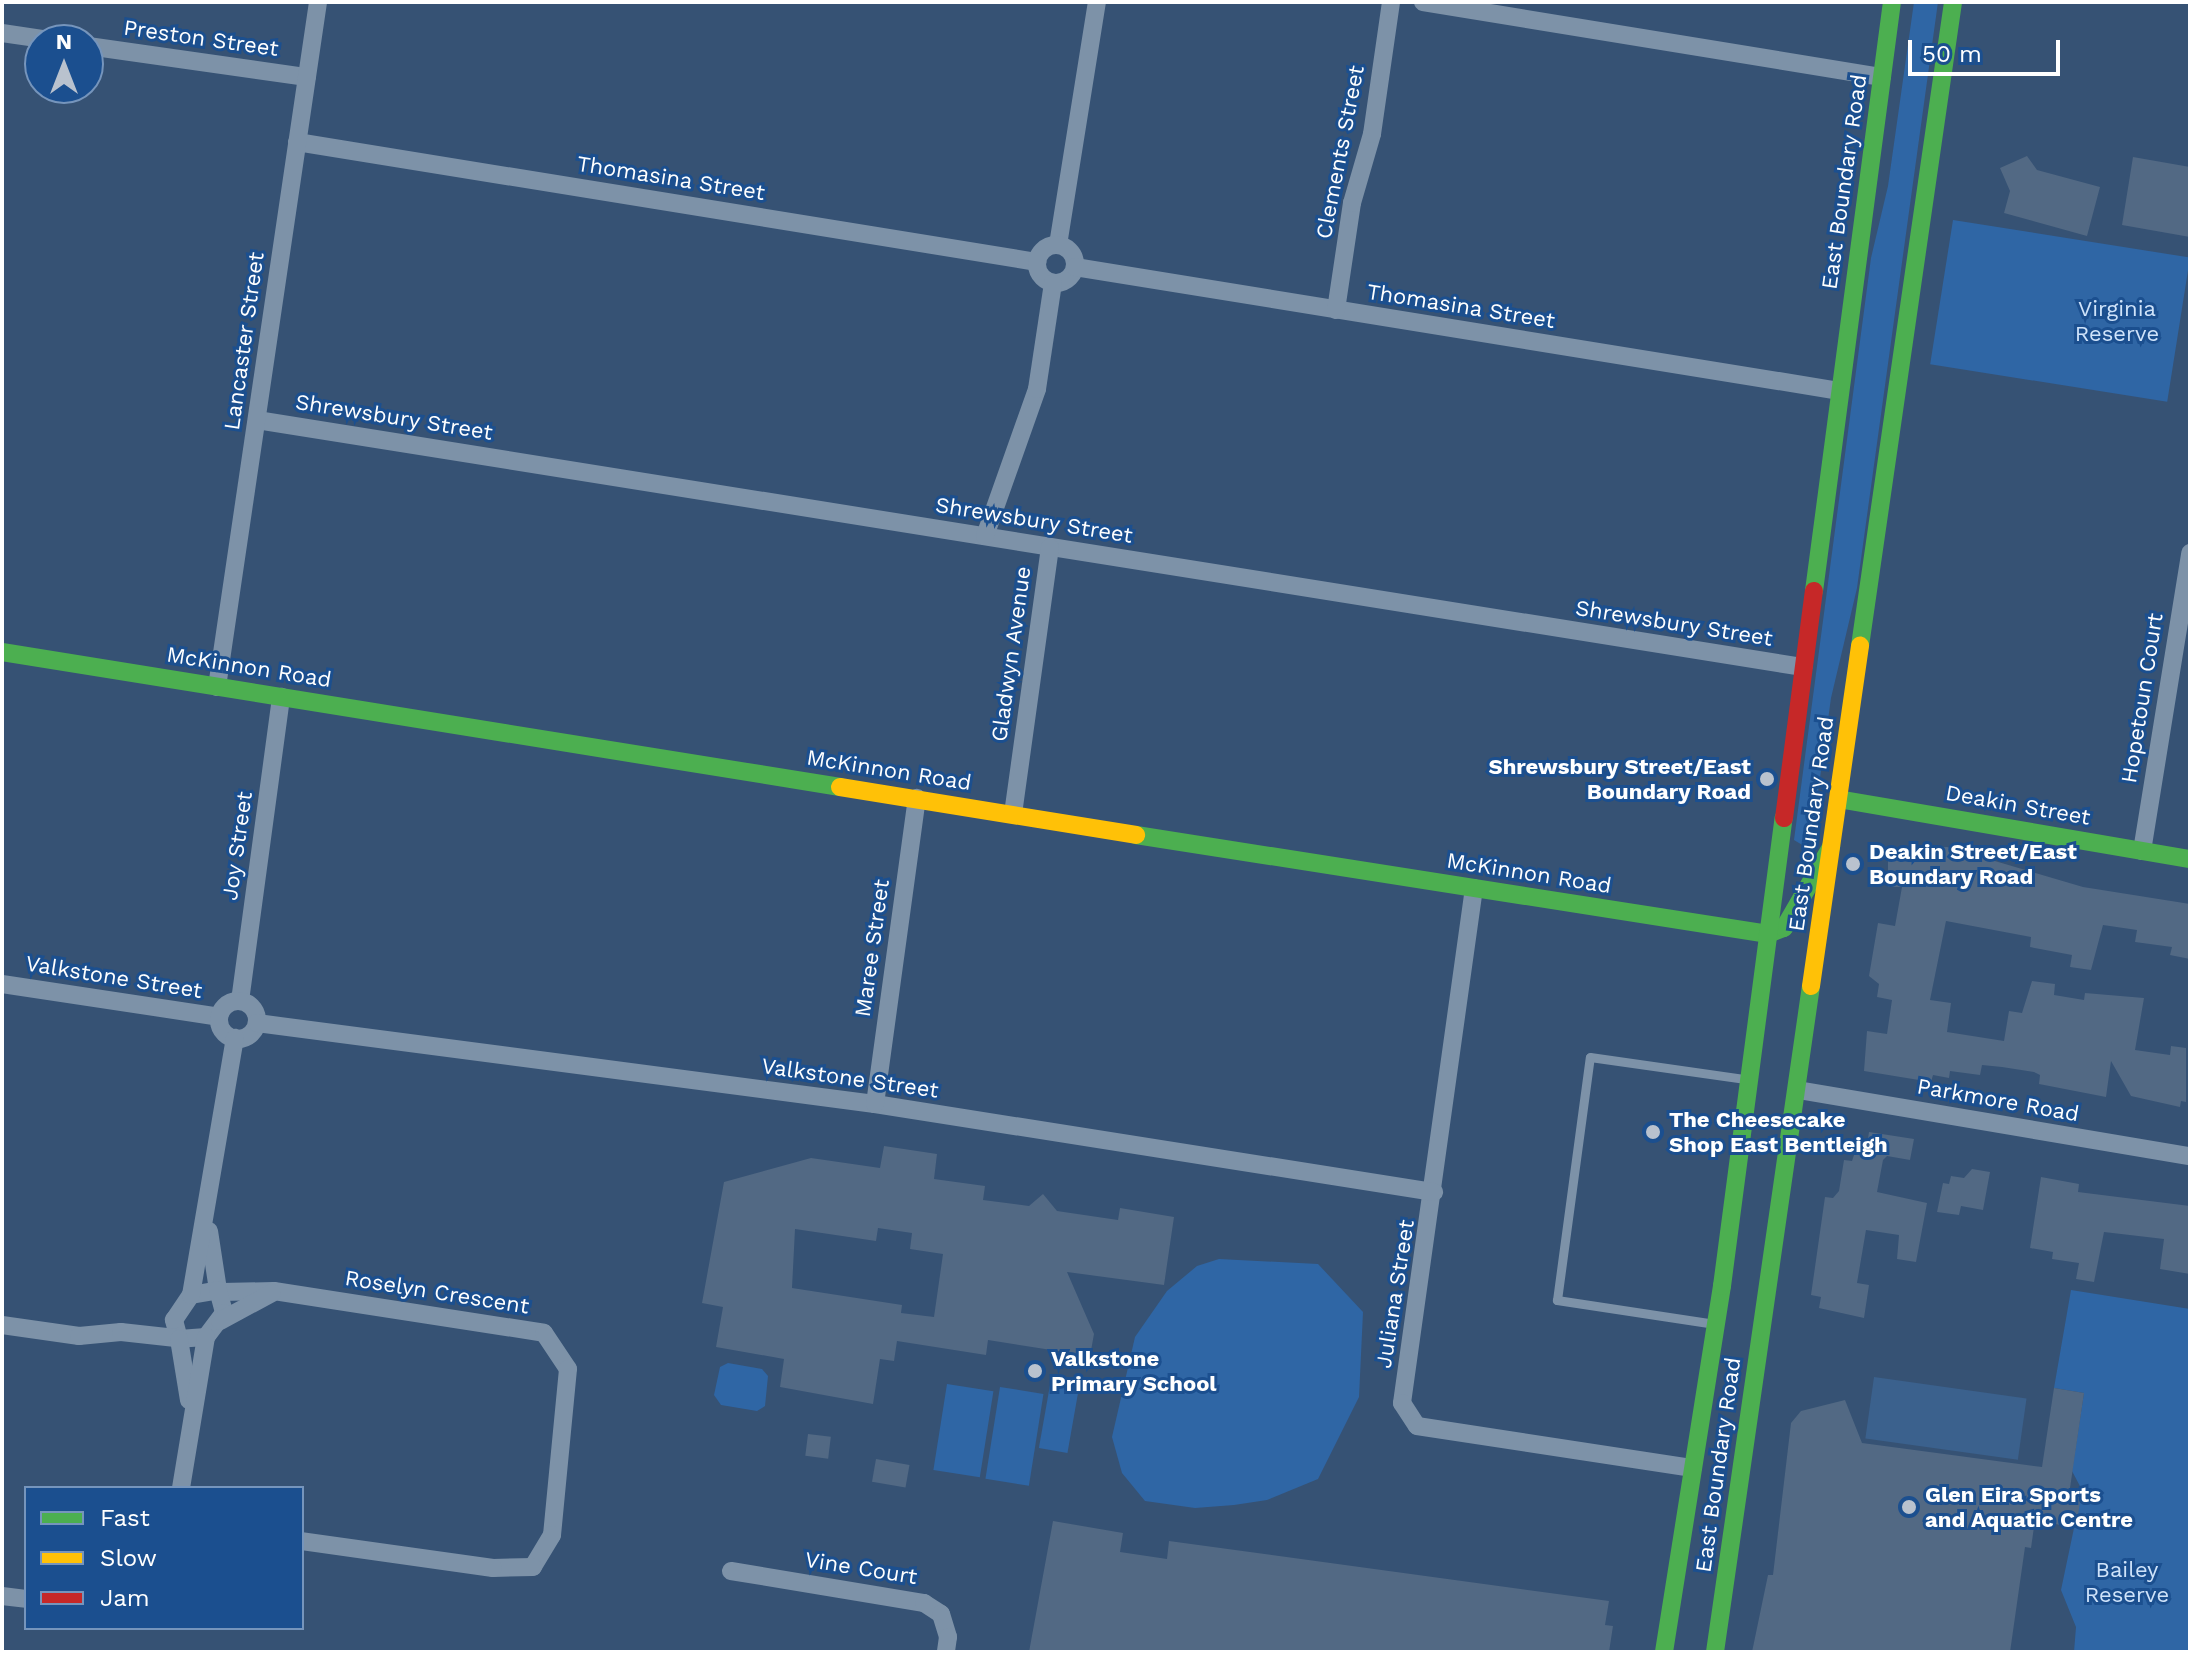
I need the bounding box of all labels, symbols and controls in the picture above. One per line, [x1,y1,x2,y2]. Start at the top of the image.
street label: Preston Street [122,14,280,62]
north arrow [24,24,104,104]
scale bar [1912,24,2064,74]
text: N [56,29,72,54]
text: 50 m [1922,40,1982,68]
street label: Clements Street [1310,63,1370,241]
street label: East Boundary Road [1816,73,1872,291]
street label: Thomasina Street [575,150,767,206]
street label: Lancaster Street [218,250,270,432]
street label: Thomasina Street [1365,278,1557,334]
park label: Virginia Reserve [2075,295,2159,346]
street label: Shrewsbury Street [293,388,495,446]
street label: Shrewsbury Street [933,491,1135,549]
street label: Gladwyn Avenue [986,564,1036,744]
street label: Shrewsbury Street [1573,594,1775,652]
street label: Hopetoun Court [2116,611,2168,785]
street label: McKinnon Road [165,641,333,693]
street label: East Boundary Road [1783,715,1839,933]
street label: McKinnon Road [805,744,973,796]
place label: Shrewsbury Street/East Boundary Road [1488,753,1751,804]
marker: Shrewsbury Street/East Boundary Road [1758,770,1776,788]
street label: Deakin Street [1943,779,2093,831]
street label: Joy Street [216,790,258,902]
place label: Deakin Street/East Boundary Road [1869,838,2077,890]
street label: McKinnon Road [1445,847,1613,899]
marker: Deakin Street/East Boundary Road [1844,855,1862,873]
street label: Maree Street [849,877,895,1019]
street label: Valkstone Street [24,950,204,1004]
street label: Valkstone Street [760,1053,940,1103]
street label: Parkmore Road [1915,1073,2081,1127]
place label: The Cheesecake Shop East Bentleigh [1669,1106,1888,1158]
marker: The Cheesecake Shop East Bentleigh [1644,1123,1662,1141]
street label: Juliana Street [1370,1218,1420,1370]
street label: Roselyn Crescent [343,1264,531,1320]
place label: Valkstone Primary School [1051,1345,1217,1396]
street label: East Boundary Road [1690,1356,1746,1574]
marker: Valkstone Primary School [1026,1362,1044,1380]
place label: Glen Eira Sports and Aquatic Centre [1925,1481,2134,1532]
legend [24,1486,304,1630]
marker: Glen Eira Sports and Aquatic Centre [1900,1498,1918,1516]
text: Fast [100,1504,150,1532]
text: Slow [100,1544,157,1572]
street label: Vine Court [803,1546,919,1590]
park label: Bailey Reserve [2085,1556,2169,1608]
text: Jam [100,1584,150,1612]

